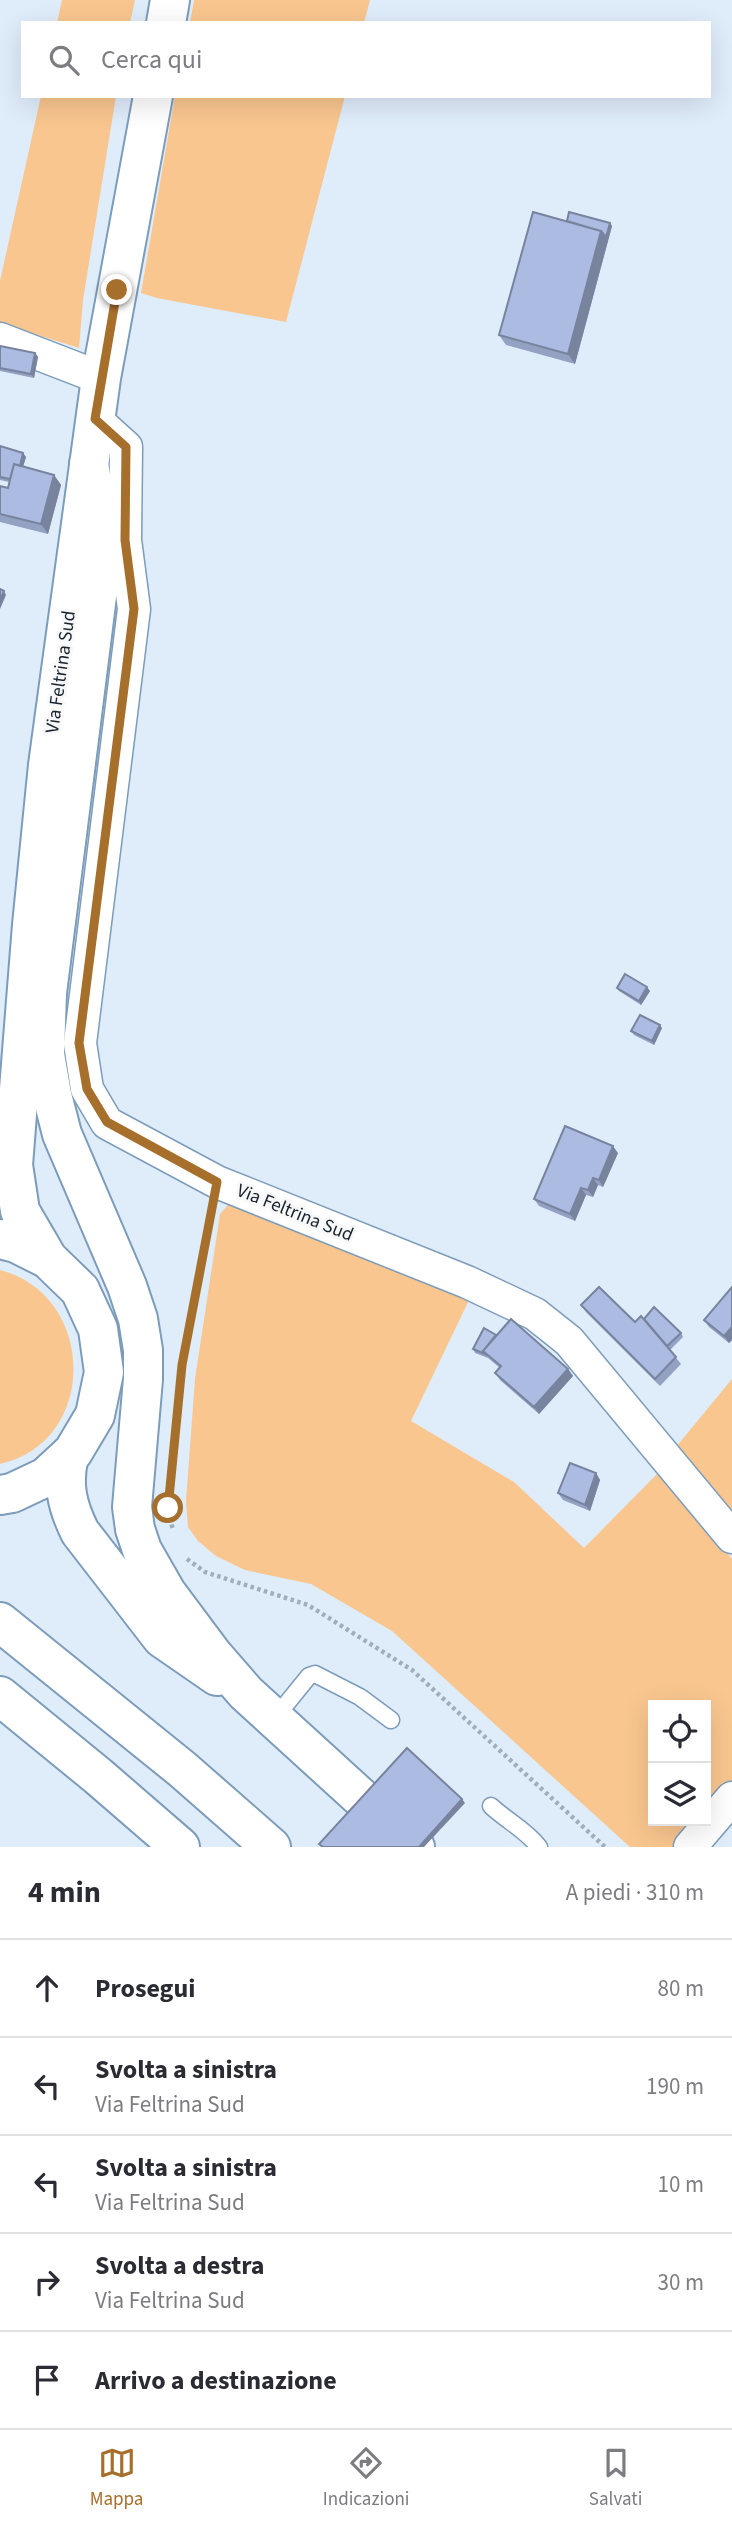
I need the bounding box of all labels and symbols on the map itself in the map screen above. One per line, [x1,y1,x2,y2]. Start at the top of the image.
route end [101,274,132,305]
street label: Via Feltrina Sud [39,609,83,735]
street label: Via Feltrina Sud [233,1177,357,1249]
route start [152,1492,183,1523]

